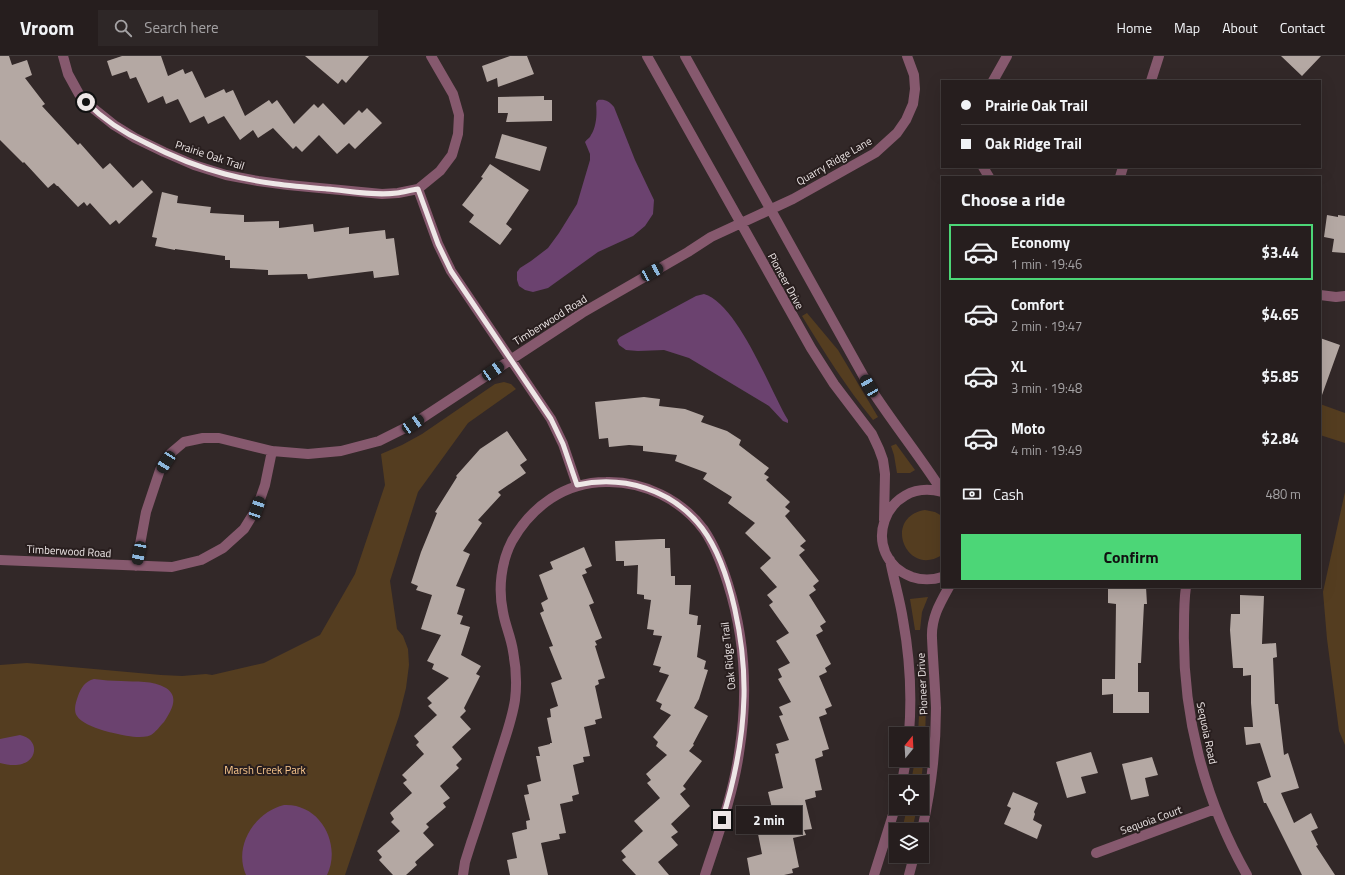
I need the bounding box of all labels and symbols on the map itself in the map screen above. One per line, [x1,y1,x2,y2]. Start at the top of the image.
route start [77,93,95,111]
street label: Quarry Ridge Lane [793,133,875,189]
street label: Prairie Oak Trail [173,136,247,174]
street label: Pioneer Drive [764,250,808,312]
car [639,261,665,283]
street label: Timberwood Road [510,291,590,349]
car [480,359,506,383]
car [858,373,880,399]
car [400,412,426,436]
car [154,449,178,475]
car [247,495,267,521]
car [131,540,147,566]
street label: Timberwood Road [26,541,112,561]
street label: Oak Ridge Trail [716,621,740,691]
street label: Pioneer Drive [912,652,932,715]
street label: Sequoia Road [1193,700,1221,766]
north arrow [889,727,929,767]
park label: Marsh Creek Park [224,762,306,778]
street label: Sequoia Court [1118,801,1184,839]
callout: 2 min [736,806,802,834]
route end [713,811,731,829]

